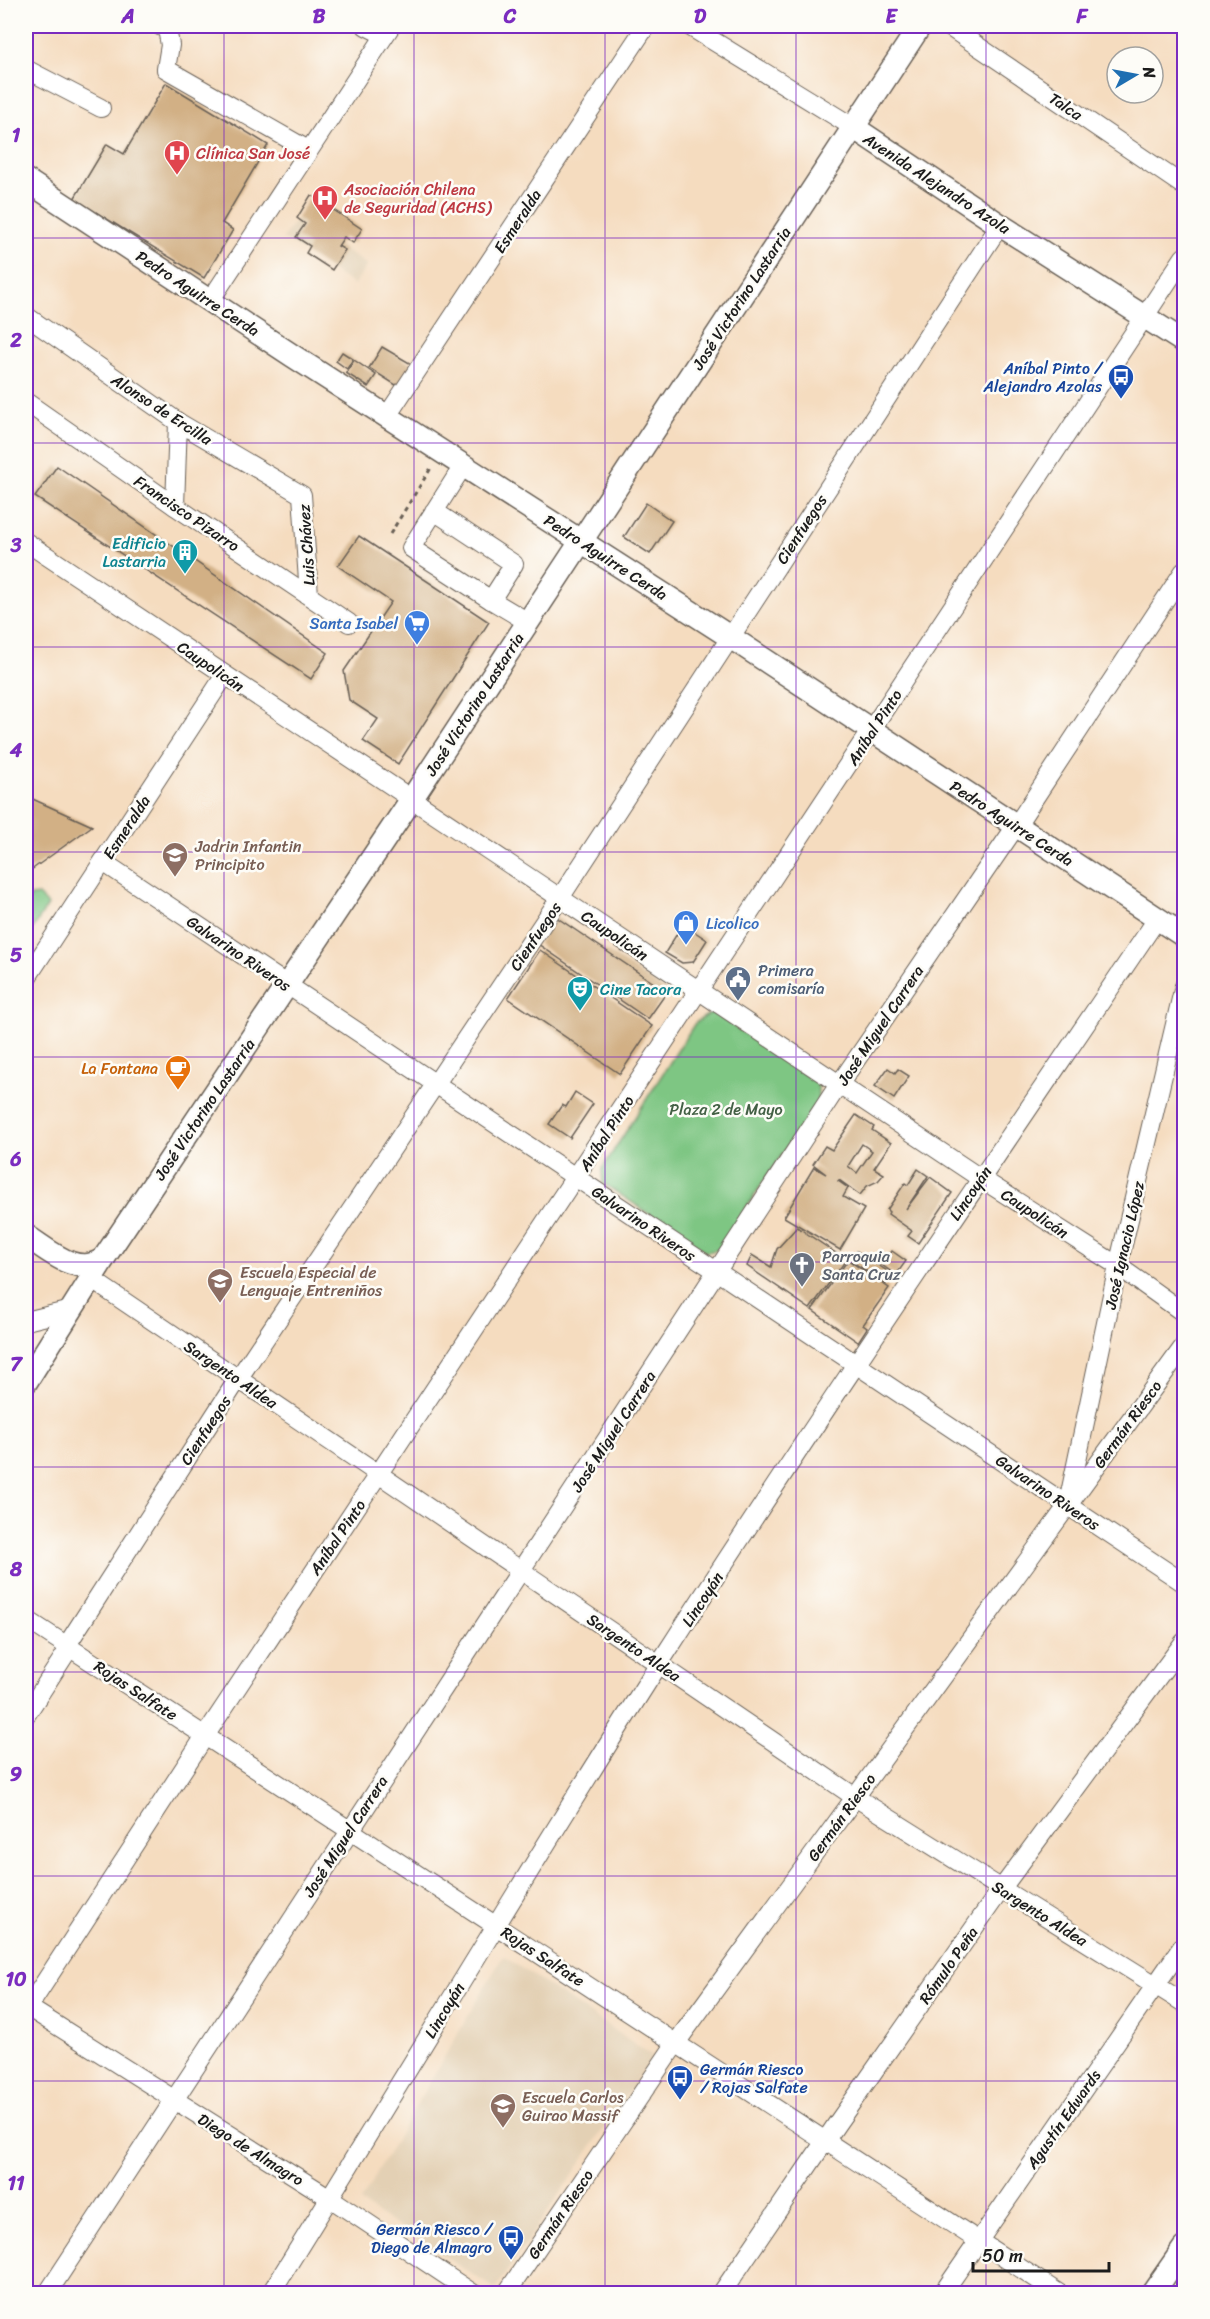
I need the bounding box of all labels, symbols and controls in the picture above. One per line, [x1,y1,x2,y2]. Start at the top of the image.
text: A [120,0,135,34]
text: B [313,0,326,34]
text: C [503,0,517,34]
text: D [694,0,707,34]
text: E [885,0,898,34]
text: F [1076,0,1089,34]
north arrow [1105,45,1165,105]
text: N [1134,64,1165,81]
street label: Talca [1043,84,1090,129]
text: 1 [12,118,21,153]
street label: Avenida Alejandro Azola [856,124,1017,243]
hospital icon: Clínica San José [162,138,192,176]
place label: Clínica San José [196,139,310,168]
place label: Asociación Chilena de Seguridad (ACHS) [343,175,493,222]
hospital icon: Asociación Chilena de Seguridad (ACHS) [310,183,340,221]
street label: Esmeralda [486,183,549,260]
street label: José Victorino Lastarria [683,221,799,377]
street label: Pedro Aguirre Cerda [130,242,266,345]
text: 2 [9,323,22,358]
place label: Aníbal Pinto / Alejandro Azolas [983,354,1104,401]
bus stop icon: Aníbal Pinto / Alejandro Azolas [1106,362,1136,400]
street label: Alonso de Ercilla [104,365,219,454]
street label: Francisco Pizarro [128,467,246,560]
street label: Cienfuegos [768,488,835,570]
street label: Luis Chávez [289,503,324,587]
street label: Pedro Aguirre Cerda [538,506,674,609]
text: 3 [10,528,22,563]
place label: Edificio Lastarria [103,529,166,576]
building icon: Edificio Lastarria [170,537,200,575]
supermarket icon: Santa Isabel [402,608,432,646]
place label: Santa Isabel [310,609,398,638]
street label: José Victorino Lastarria [416,627,532,783]
street label: Caupolicán [171,633,251,700]
street label: Aníbal Pinto [838,683,910,772]
text: 4 [9,733,23,768]
street label: Pedro Aguirre Cerda [944,772,1080,875]
street label: Esmeralda [95,789,158,866]
place label: Jadrin Infantin Principito [194,832,302,879]
school or university icon: Jadrin Infantin Principito [160,840,190,878]
street label: Cienfuegos [501,895,570,977]
street label: Caupolicán [575,902,655,969]
street label: Galvarino Riveros [180,907,298,1000]
shop icon: Licolico [671,908,701,946]
place label: Licolico [706,909,759,938]
text: 5 [10,938,22,973]
place label: Primera comisaría [758,956,824,1003]
street label: José Miguel Carrera [829,959,932,1092]
public building icon: Primera comisaría [723,964,753,1002]
theatre icon: Cine Tacora [565,974,595,1012]
place label: Cine Tacora [600,975,682,1004]
street label: José Victorino Lastarria [145,1032,263,1187]
cafe icon: La Fontana [163,1053,193,1091]
place label: La Fontana [81,1054,158,1083]
street label: Aníbal Pinto [570,1089,642,1178]
park label: Plaza 2 de Mayo [669,1095,783,1124]
text: 6 [9,1142,22,1177]
street label: Lincoyán [941,1159,1000,1227]
street label: Galvarino Riveros [585,1177,703,1270]
street label: José Ignacio López [1095,1178,1153,1313]
street label: Caupolicán [995,1180,1075,1247]
place label: Parroquia Santa Cruz [822,1242,901,1289]
church icon: Parroquia Santa Cruz [787,1250,817,1288]
place label: Escuela Especial de Lenguaje Entreniños [240,1258,383,1305]
school or university icon: Escuela Especial de Lenguaje Entreniños [205,1266,235,1304]
street label: Sargento Aldea [178,1332,285,1417]
text: 7 [10,1347,23,1382]
street label: José Miguel Carrera [562,1364,664,1499]
street label: Germán Riesco [1085,1374,1170,1475]
street label: Cienfuegos [172,1389,239,1471]
street label: Galvarino Riveros [989,1446,1107,1539]
street label: Aníbal Pinto [301,1493,374,1582]
text: 8 [9,1552,23,1587]
street label: Lincoyán [674,1565,731,1633]
street label: Sargento Aldea [581,1605,688,1690]
street label: Rojas Salfate [88,1652,184,1729]
text: 9 [10,1757,22,1792]
street label: Germán Riesco [799,1767,884,1868]
street label: José Miguel Carrera [294,1769,396,1904]
street label: Sargento Aldea [986,1872,1094,1955]
street label: Rojas Salfate [495,1918,591,1995]
street label: Rómulo Peña [911,1920,986,2010]
text: 10 [5,1962,27,1997]
street label: Lincoyán [416,1976,473,2044]
place label: Germán Riesco / Rojas Salfate [700,2055,808,2102]
bus stop icon: Germán Riesco / Rojas Salfate [665,2063,695,2101]
street label: Agustín Edwards [1018,2063,1109,2176]
place label: Escuela Carlos Guirao Massif [522,2083,624,2130]
school or university icon: Escuela Carlos Guirao Massif [488,2091,518,2129]
street label: Diego de Almagro [192,2105,310,2194]
street label: Germán Riesco [519,2163,601,2265]
text: 11 [7,2166,25,2201]
place label: Germán Riesco / Diego de Almagro [371,2215,494,2262]
bus stop icon: Germán Riesco / Diego de Almagro [496,2223,526,2261]
scale bar [973,2235,1110,2273]
text: 50 m [982,2240,1023,2272]

